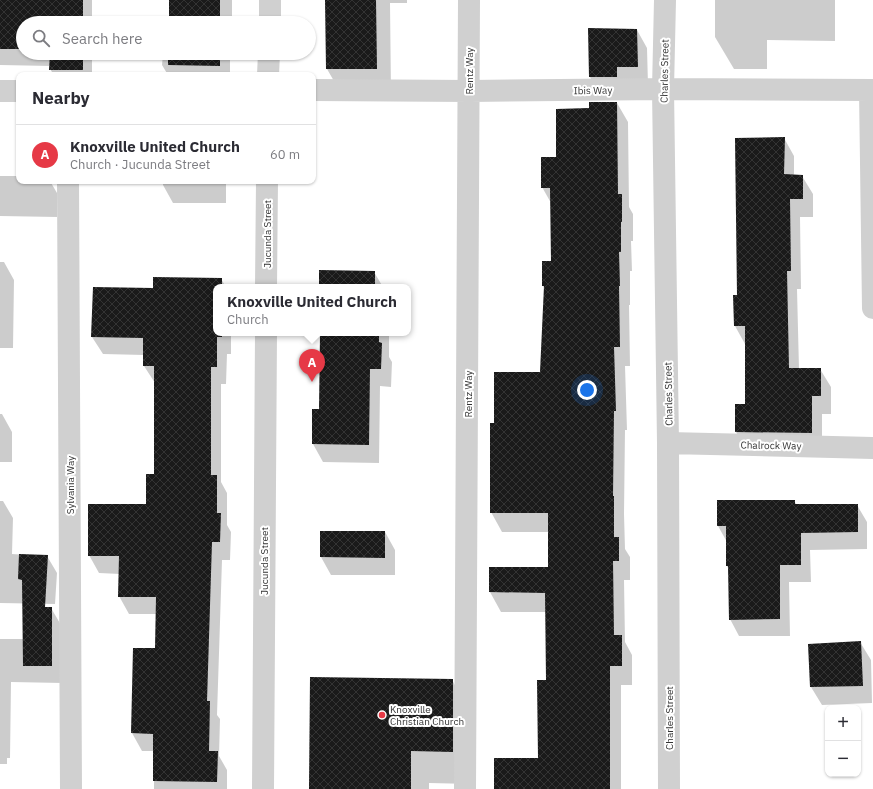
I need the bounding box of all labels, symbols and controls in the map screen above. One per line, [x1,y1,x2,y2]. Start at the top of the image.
search box [16,16,316,60]
icon: search [30,27,52,49]
text: Search here [62,29,142,48]
street label: Charles Street [657,39,672,103]
street label: Rentz Way [463,47,476,95]
street label: Ibis Way [574,84,612,97]
text: Nearby [32,87,90,109]
text: Knoxville United Church [70,137,240,156]
text: A [41,146,49,163]
text: 60 m [270,146,300,163]
text: Church · Jucunda Street [70,156,210,173]
street label: Jucunda Street [261,199,274,268]
popup [213,284,411,336]
text: Knoxville United Church [227,292,397,311]
text: Church [227,311,269,328]
pin: A [299,349,325,382]
street label: Charles Street [661,362,676,426]
street label: Rentz Way [462,370,475,418]
your location [577,380,597,400]
street label: Chalrock Way [740,438,802,453]
street label: Sylvania Way [64,456,77,514]
street label: Jucunda Street [258,526,271,595]
street label: Charles Street [663,686,676,750]
place label: Knoxville Christian Church [390,703,464,728]
map controls [825,705,861,777]
button: + [825,705,861,741]
marker: Knoxville Christian Church [377,710,387,720]
button: − [825,741,861,777]

